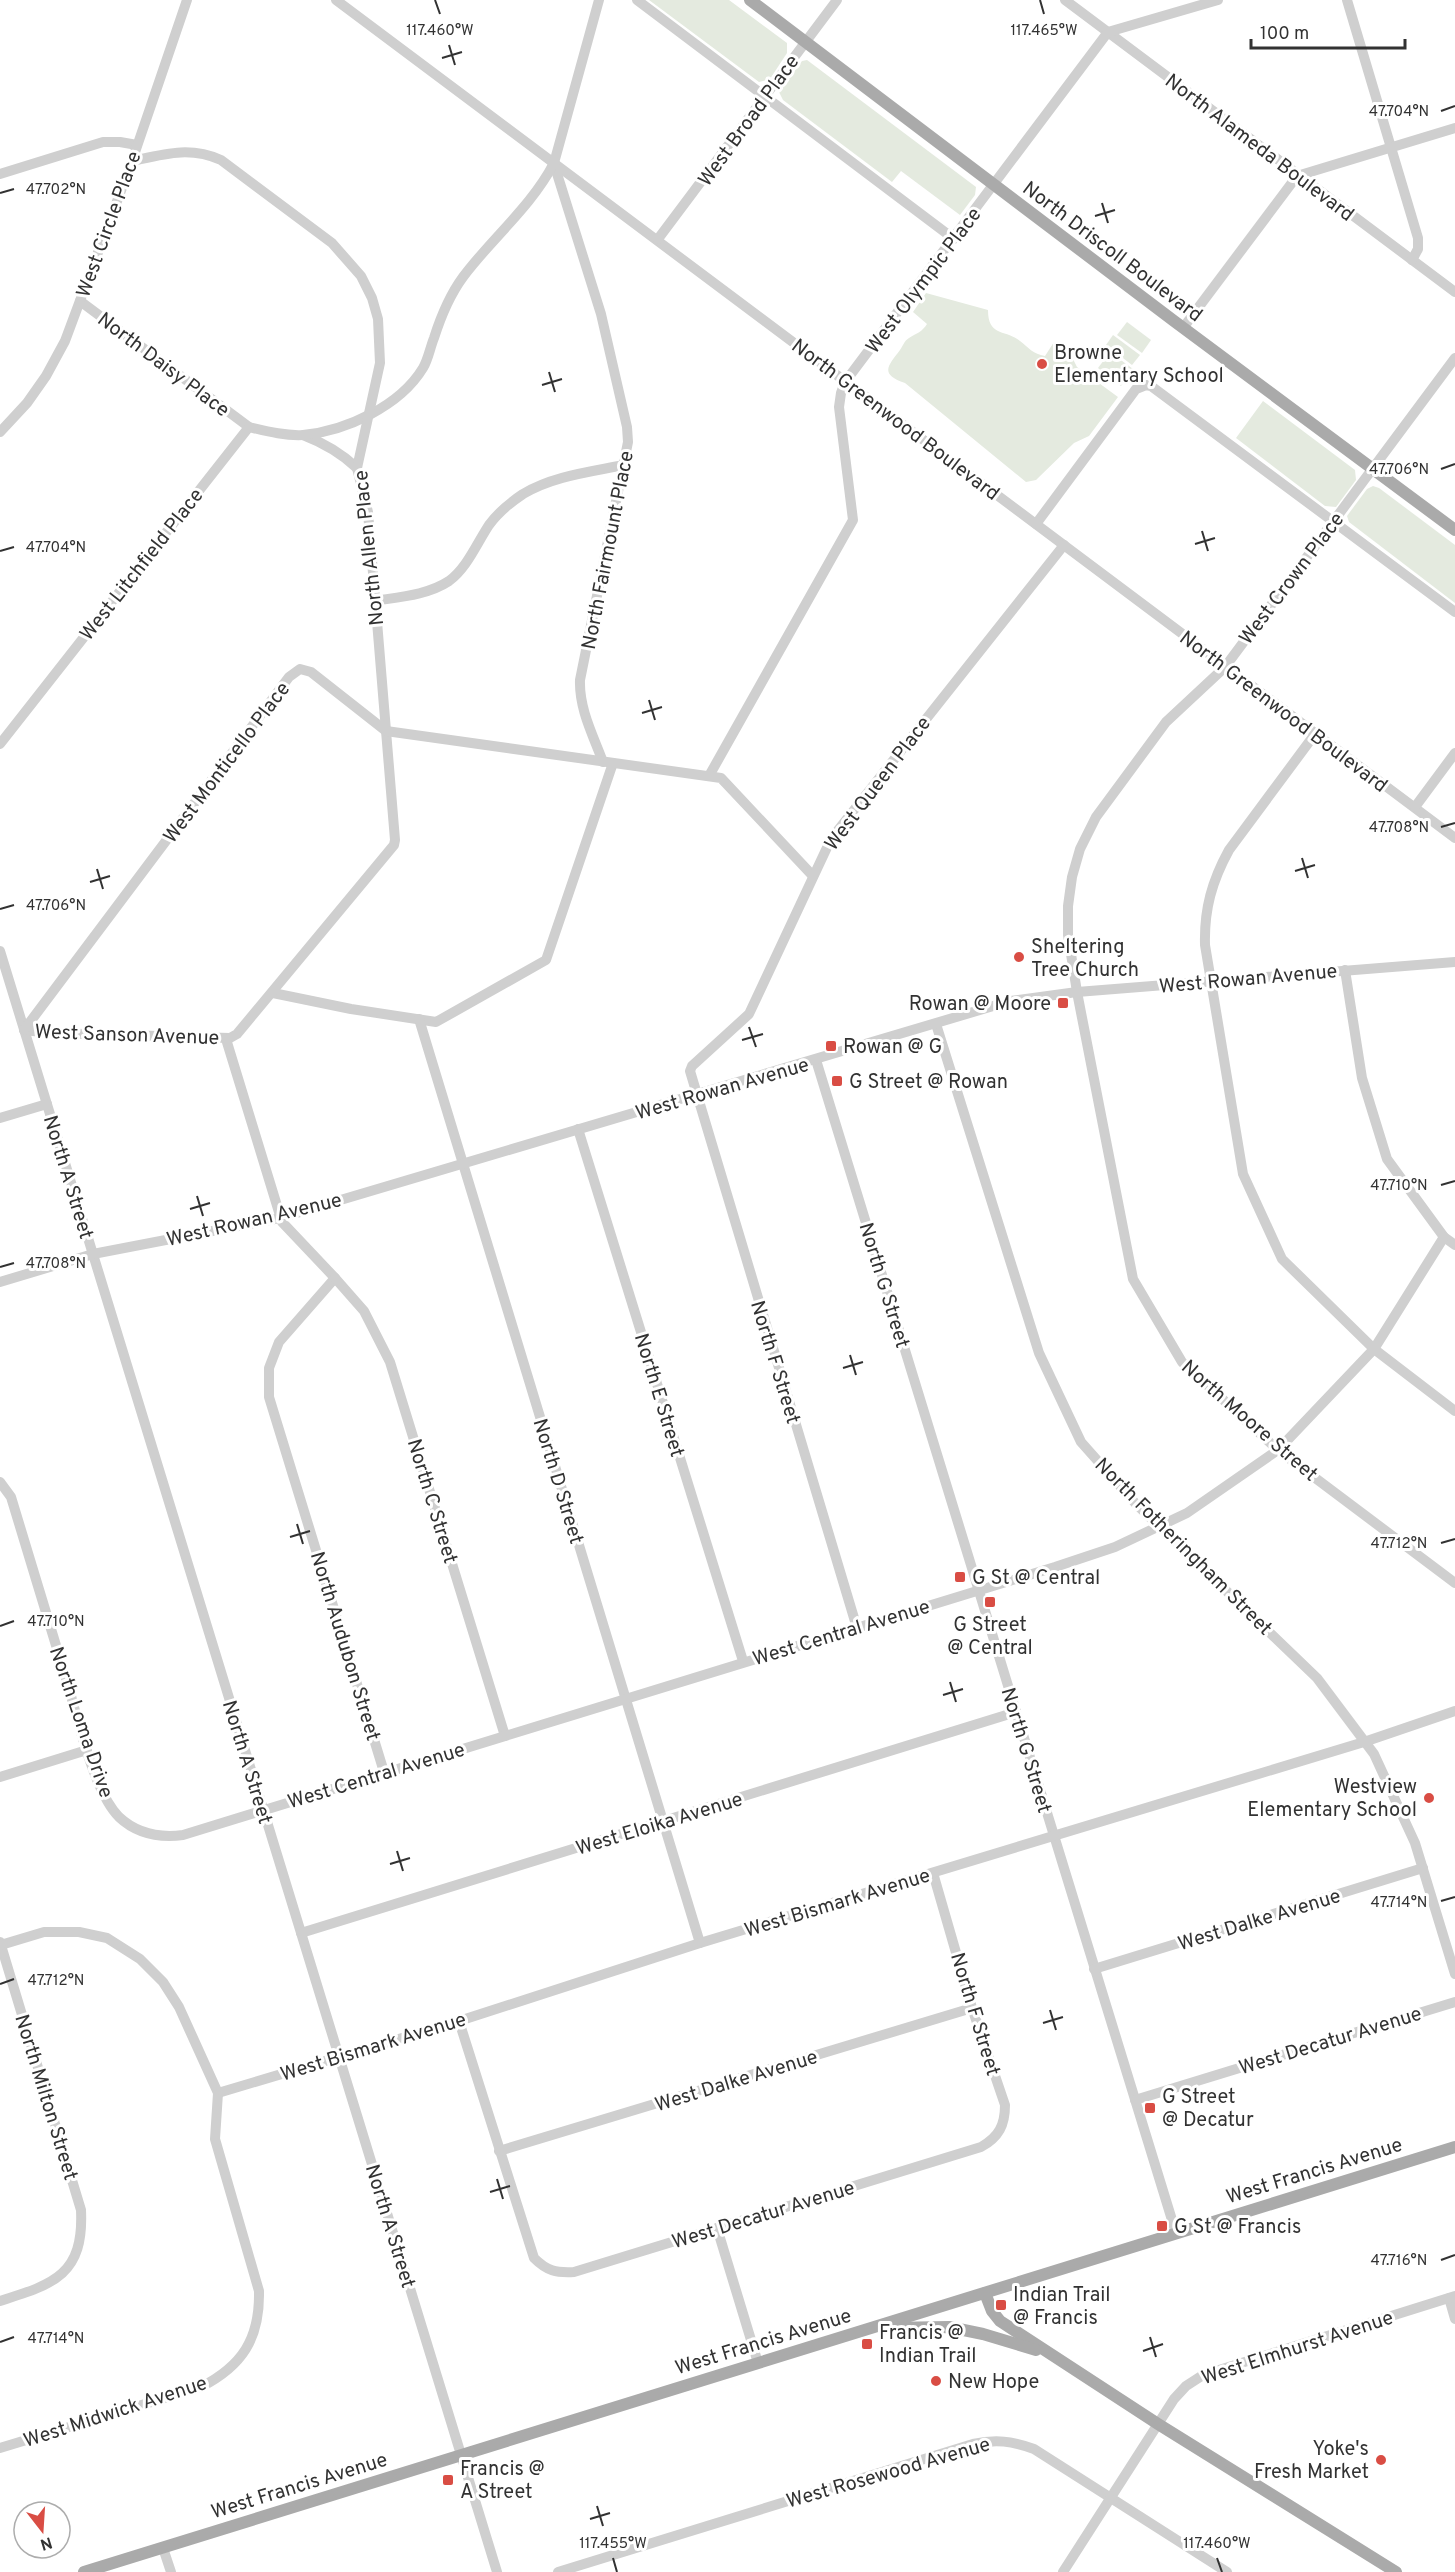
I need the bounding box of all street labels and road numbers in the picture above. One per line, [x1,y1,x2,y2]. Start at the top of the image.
street label: West Broad Place [693,50,806,192]
street label: North Alameda Boulevard [1159,69,1359,228]
street label: West Circle Place [71,148,148,301]
street label: North Driscoll Boulevard [1016,176,1207,329]
street label: West Olympic Place [861,203,988,360]
street label: North Daisy Place [91,307,234,424]
street label: North Greenwood Boulevard [786,334,1004,507]
street label: North Fairmount Place [577,449,641,652]
street label: North Allen Place [349,469,391,627]
street label: West Litchfield Place [75,484,210,647]
street label: West Crown Place [1234,508,1351,651]
street label: North Greenwood Boulevard [1174,626,1392,799]
street label: West Monticello Place [158,677,297,849]
street label: West Queen Place [820,712,938,857]
street label: West Rowan Avenue [1158,959,1338,1001]
street label: West Sanson Avenue [34,1020,220,1052]
street label: West Rowan Avenue [633,1053,812,1127]
street label: North A Street [36,1112,98,1243]
street label: West Rowan Avenue [164,1188,345,1254]
street label: North G Street [852,1220,915,1352]
street label: North F Street [743,1298,805,1427]
street label: North E Street [627,1330,689,1461]
street label: North Moore Street [1175,1355,1322,1488]
street label: North D Street [526,1416,589,1547]
street label: North C Street [400,1436,462,1567]
street label: North Fotheringham Street [1088,1453,1277,1642]
street label: North Audubon Street [303,1549,385,1744]
street label: West Central Avenue [750,1595,933,1673]
street label: North Loma Drive [42,1644,118,1802]
street label: North G Street [994,1685,1057,1817]
street label: North A Street [215,1697,277,1828]
street label: West Central Avenue [285,1738,468,1816]
street label: West Eloika Avenue [573,1787,746,1863]
street label: West Bismark Avenue [742,1863,934,1945]
street label: West Dalke Avenue [1175,1884,1344,1958]
street label: North F Street [943,1950,1005,2079]
street label: West Decatur Avenue [1236,2002,1425,2082]
street label: West Bismark Avenue [278,2007,470,2089]
street label: North Milton Street [7,2011,83,2184]
street label: West Dalke Avenue [652,2045,821,2119]
street label: West Francis Avenue [1223,2133,1406,2211]
street label: North A Street [358,2161,420,2292]
street label: West Decatur Avenue [669,2176,858,2256]
street label: West Francis Avenue [672,2304,855,2382]
street label: West Elmhurst Avenue [1198,2306,1397,2392]
street label: West Midwick Avenue [21,2371,211,2455]
street label: West Rosewood Avenue [784,2432,994,2515]
street label: West Francis Avenue [208,2448,391,2526]

